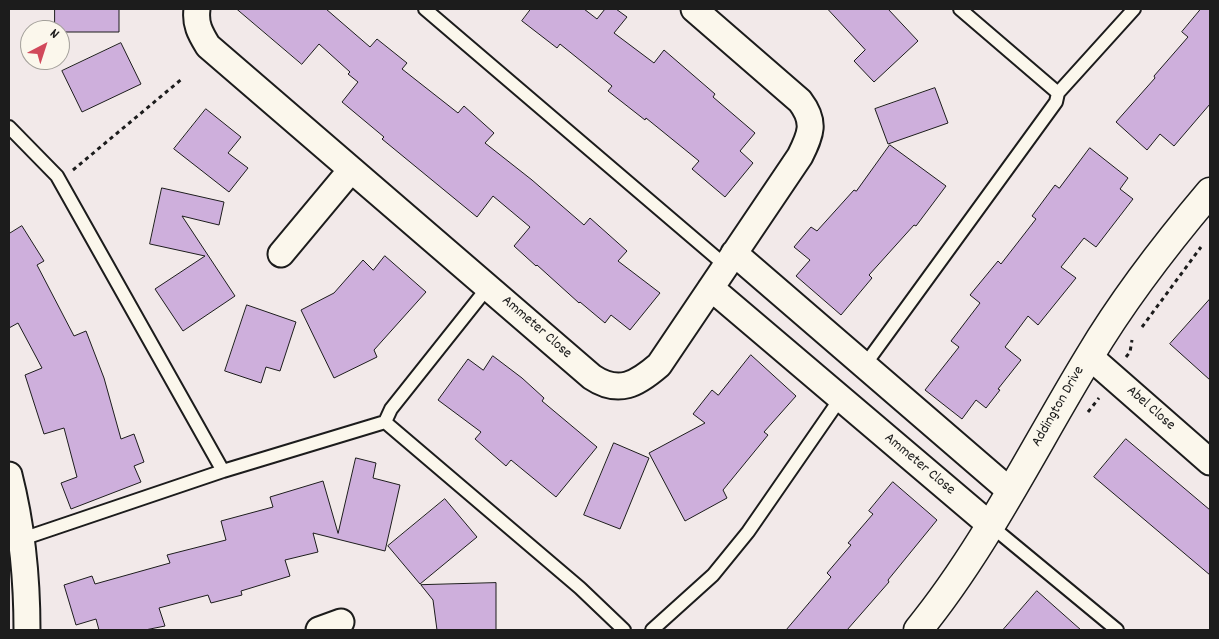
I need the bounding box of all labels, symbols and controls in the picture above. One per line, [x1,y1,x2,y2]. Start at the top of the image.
north arrow [20,20,70,70]
text: N [45,24,63,44]
street label: Ammeter Close [497,293,575,363]
street label: Addington Drive [1029,364,1089,450]
street label: Abel Close [1122,383,1178,435]
street label: Ammeter Close [880,430,958,500]

